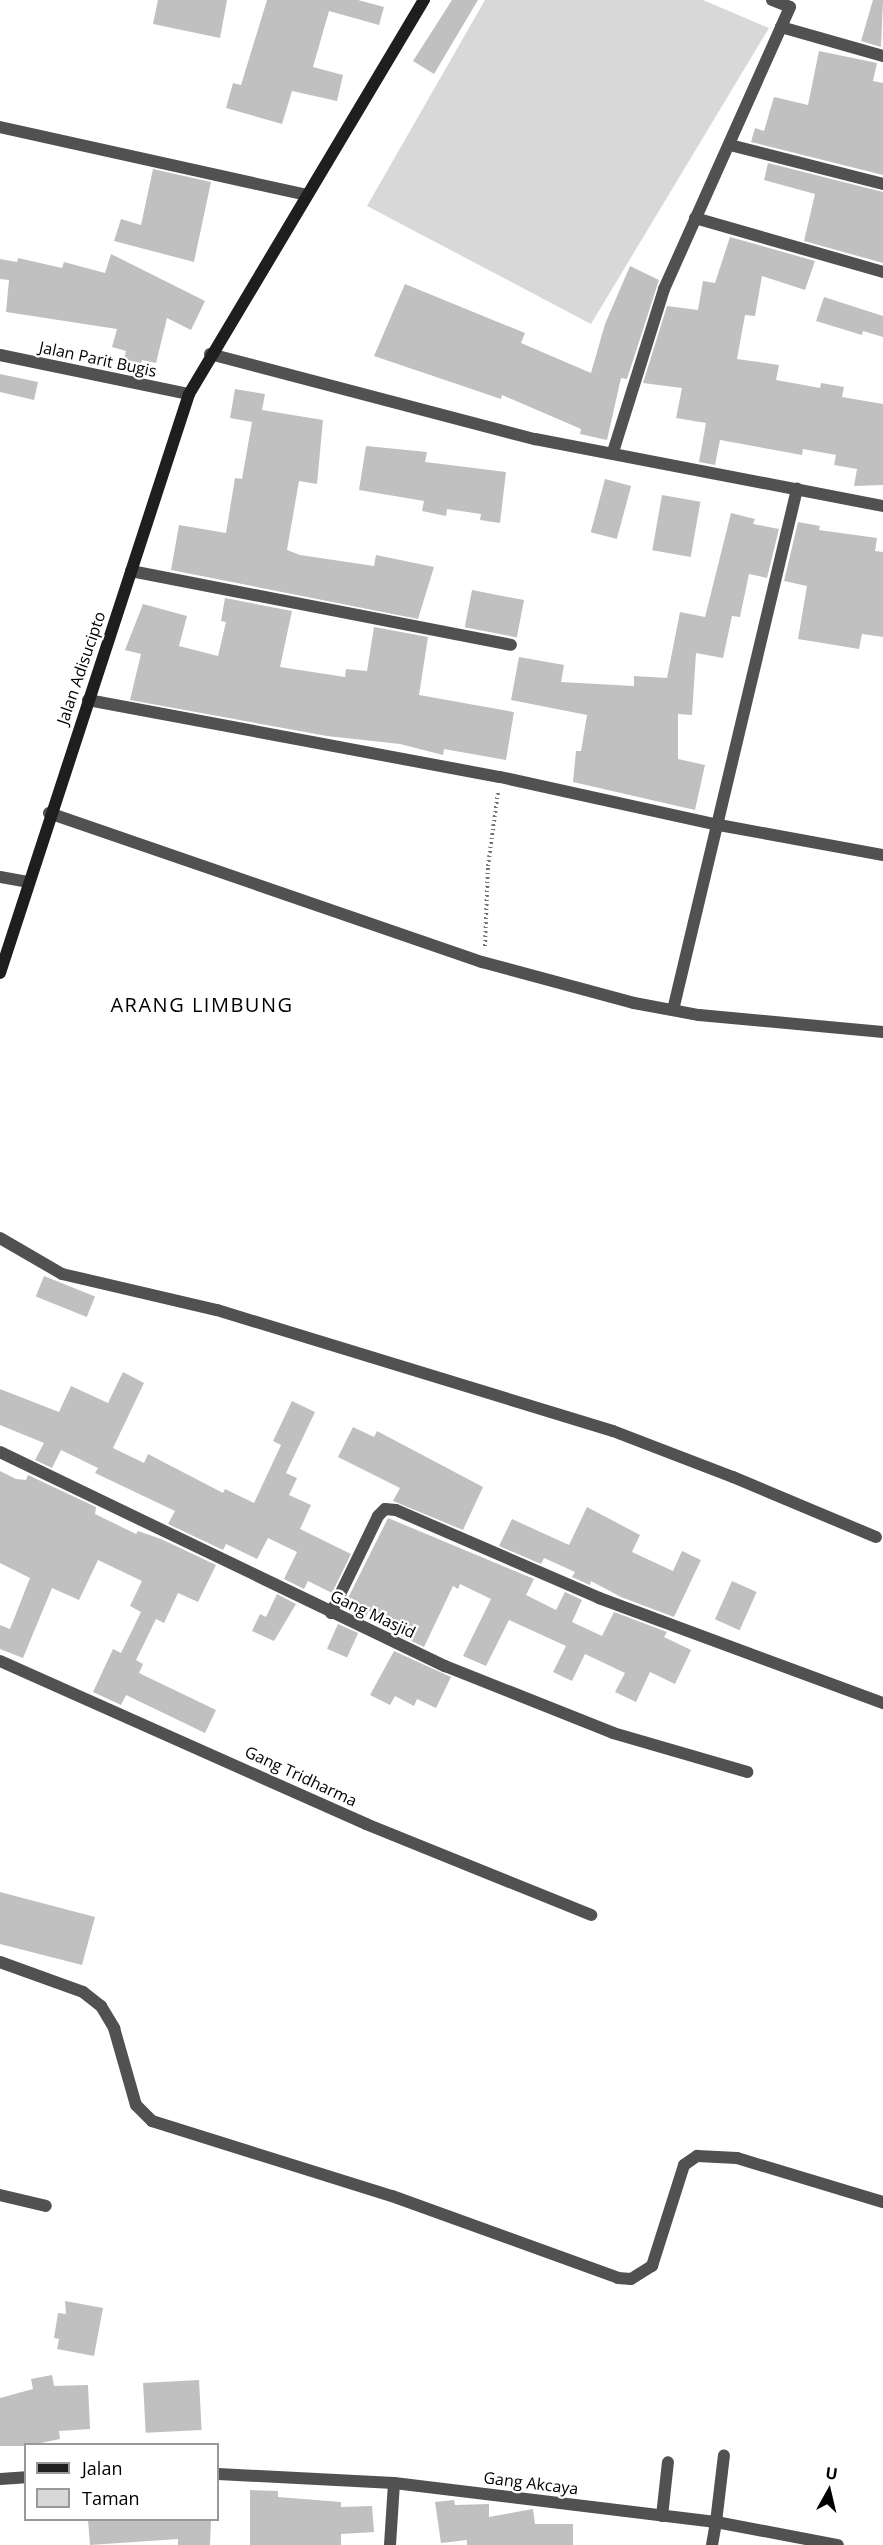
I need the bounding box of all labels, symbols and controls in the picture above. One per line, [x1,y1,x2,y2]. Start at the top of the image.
street label: Jalan Parit Bugis [38,337,158,381]
street label: Jalan Adisucipto [53,609,109,727]
district label: ARANG LIMBUNG [110,992,294,1016]
street label: Gang Masjid [327,1586,419,1642]
street label: Gang Tridharma [242,1742,360,1810]
legend [24,2443,219,2521]
text: Jalan [82,2456,122,2480]
north arrow [799,2461,859,2521]
text: U [824,2461,839,2485]
street label: Gang Akcaya [483,2468,579,2498]
text: Taman [82,2486,140,2510]

